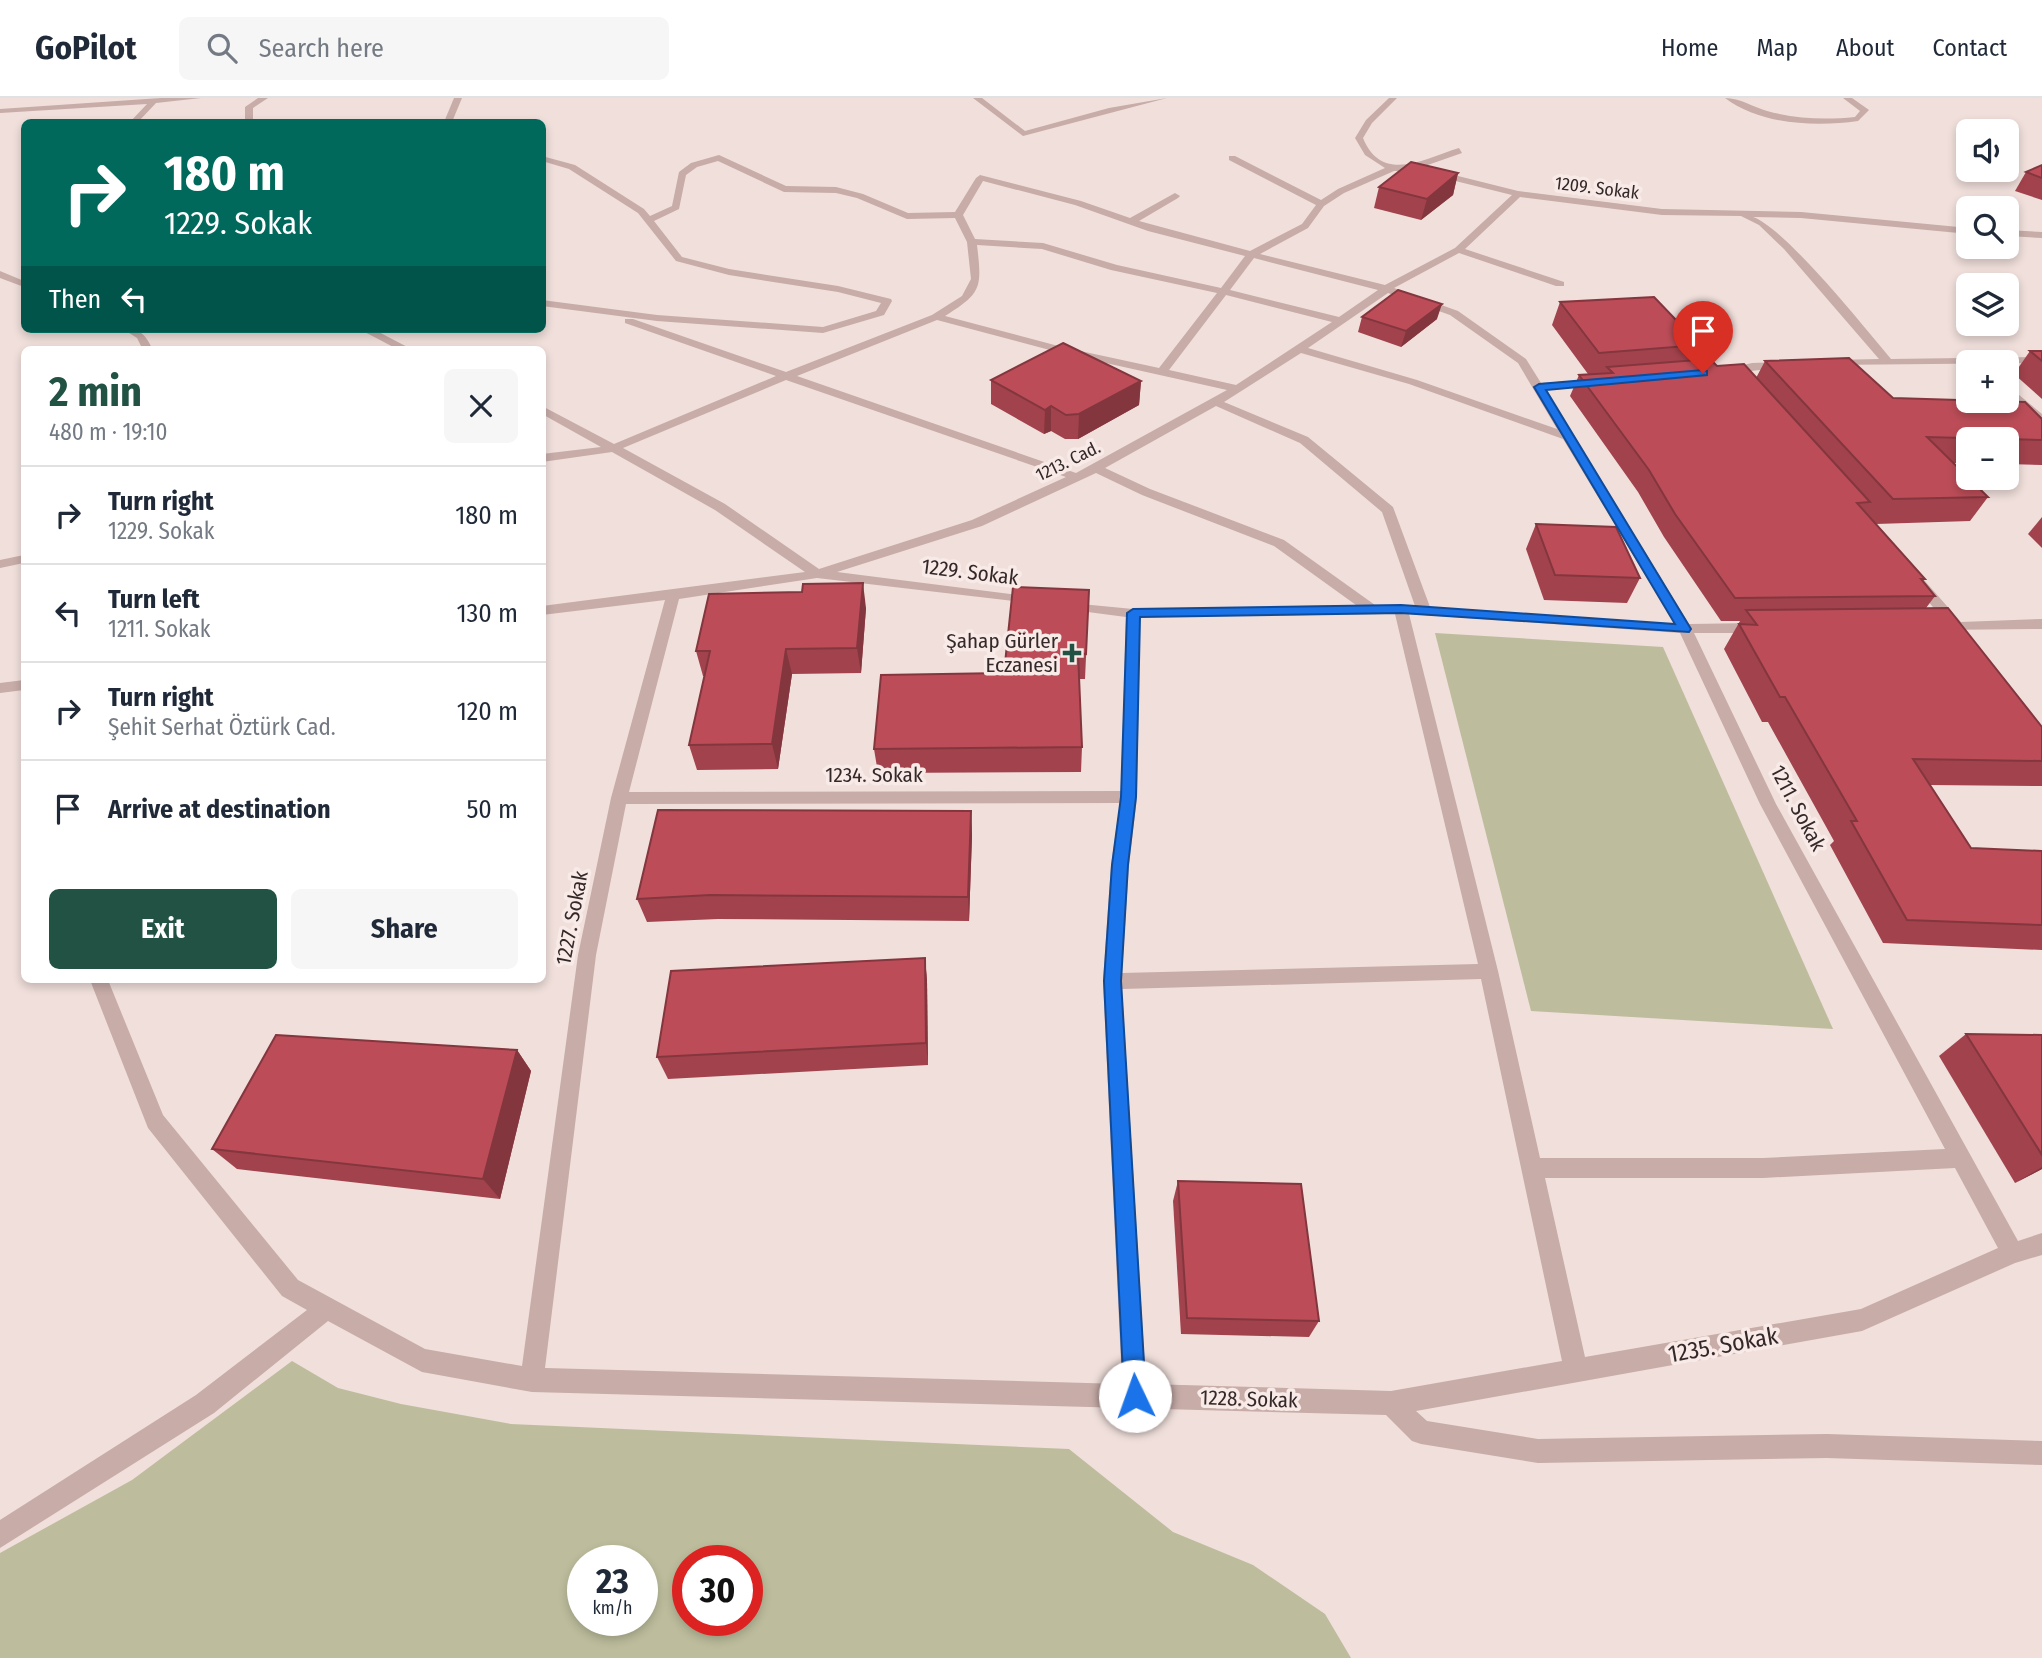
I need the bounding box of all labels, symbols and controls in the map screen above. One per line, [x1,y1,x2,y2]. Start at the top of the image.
search box [179,17,669,80]
text: GoPilot [35,28,137,68]
icon: search [203,29,241,67]
text: Search here [259,33,384,64]
text: Home [1661,34,1718,62]
text: Map [1756,34,1798,62]
text: About [1836,34,1894,62]
text: Contact [1932,34,2007,62]
map controls [1956,119,2019,490]
button: sound [1956,119,2019,182]
text: 180 m [164,144,285,203]
icon: right [49,147,140,238]
street label: 1209. Sokak [1554,172,1641,204]
button: search [1956,196,2019,259]
text: 1229. Sokak [164,204,312,242]
button: layers [1956,273,2019,336]
icon: left [115,280,153,318]
text: Then [49,284,101,315]
pin [1673,301,1733,373]
icon: arrive [1684,312,1722,350]
button: + [1956,350,2019,413]
text: 2 min [49,367,142,417]
button: close [444,369,518,443]
text: 480 m · 19:10 [49,418,167,446]
button: − [1956,427,2019,490]
street label: 1213. Cad. [1032,436,1104,486]
text: Turn right [108,486,214,517]
icon: right [49,496,87,534]
text: 180 m [455,500,518,531]
text: 1229. Sokak [108,517,214,545]
street label: 1229. Sokak [920,553,1020,591]
text: Turn left [108,584,200,615]
icon: left [49,594,87,632]
text: 130 m [456,598,518,629]
text: 1211. Sokak [108,615,210,643]
place label: Şahap Gürler Eczanesi [946,628,1059,678]
marker: Şahap Gürler Eczanesi [1064,645,1080,661]
text: Turn right [108,682,214,713]
icon: right [49,692,87,730]
text: 120 m [457,696,518,727]
text: Şehit Serhat Öztürk Cad. [108,713,336,741]
street label: 1211. Sokak [1765,761,1832,856]
street label: 1234. Sokak [825,762,923,788]
icon: arrive [49,790,87,828]
text: Arrive at destination [108,794,331,825]
text: 50 m [466,794,518,825]
street label: 1227. Sokak [550,868,594,967]
button: Exit [49,889,277,969]
button: Share [291,889,518,969]
street label: 1235. Sokak [1666,1321,1781,1368]
position arrow [1098,1359,1172,1433]
street label: 1228. Sokak [1200,1384,1298,1414]
speed limit sign: 30 [672,1545,763,1636]
text: 23 [596,1560,629,1602]
text: km/h [592,1597,633,1619]

